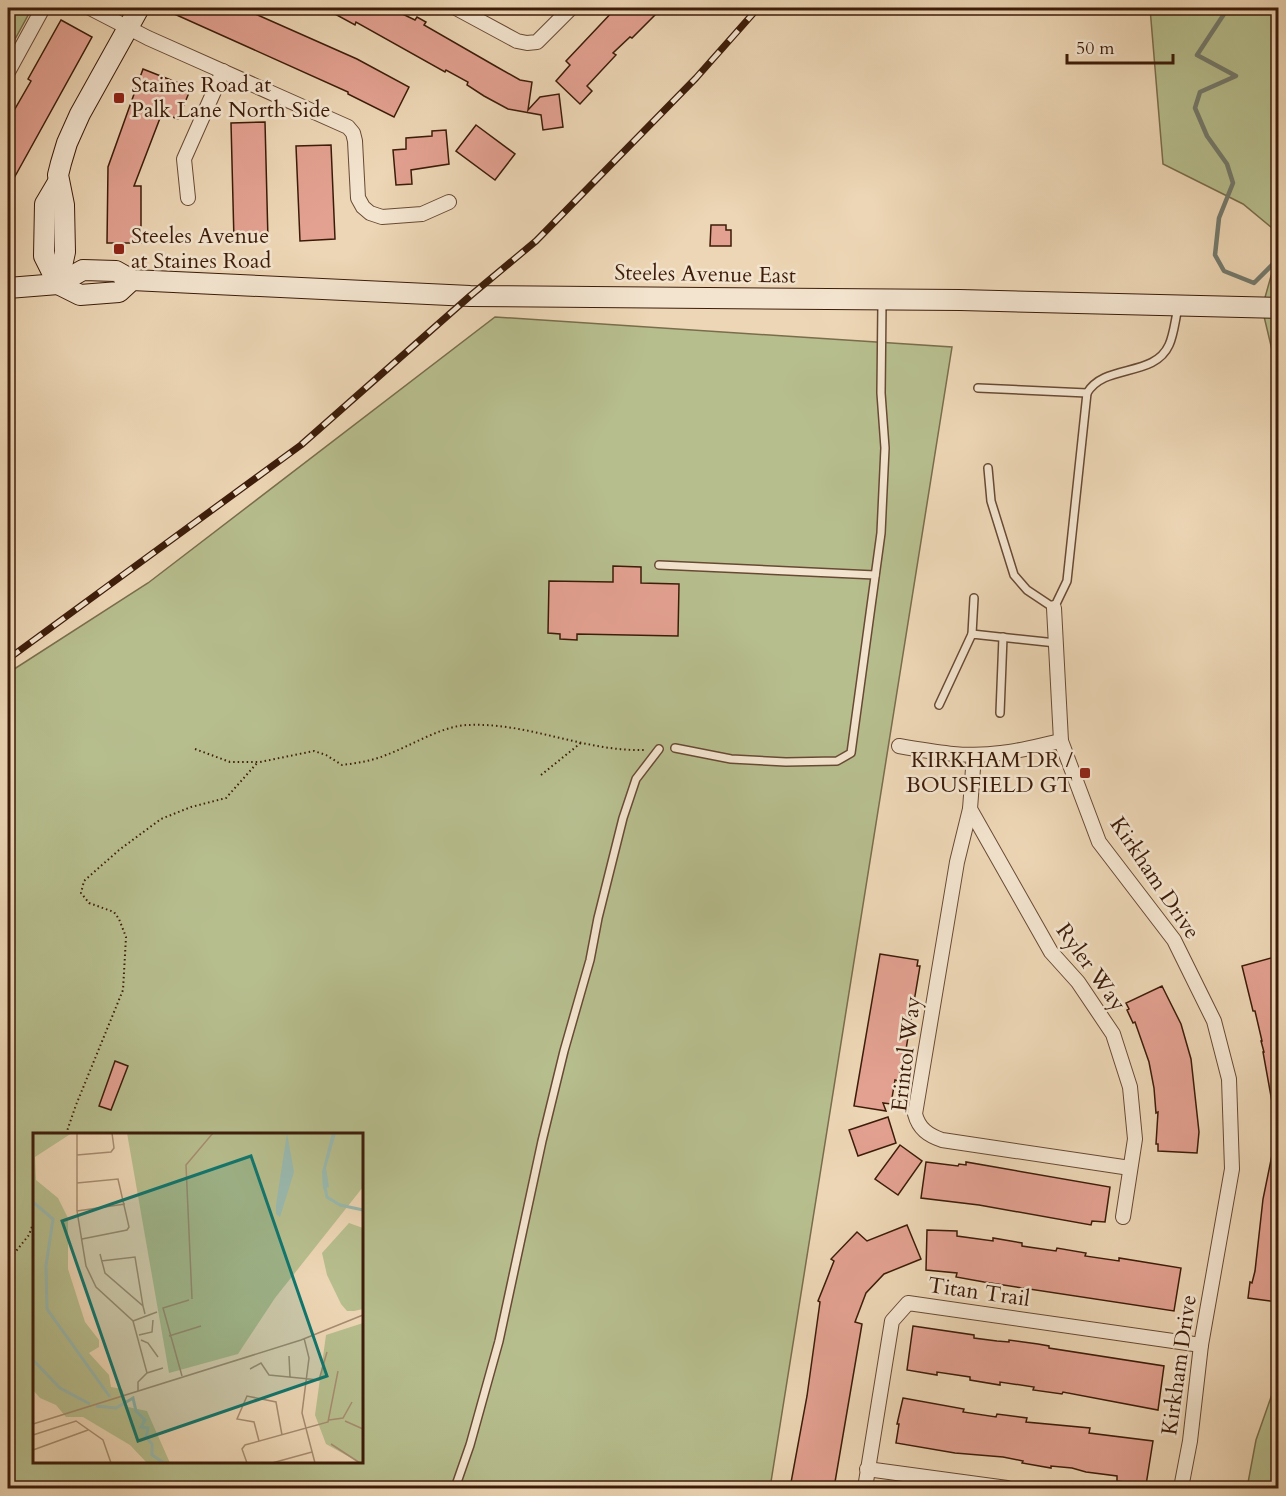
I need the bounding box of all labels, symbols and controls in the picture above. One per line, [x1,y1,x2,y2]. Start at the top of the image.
scale bar [1067,27,1174,65]
text: 50 m [1076,36,1115,61]
place label: Staines Road at Palk Lane North Side [131,70,331,125]
marker: Staines Road at Palk Lane North Side [112,91,126,105]
place label: Steeles Avenue at Staines Road [131,221,271,276]
marker: Steeles Avenue at Staines Road [112,242,126,256]
street label: Steeles Avenue East [614,257,796,291]
place label: KIRKHAM DR / BOUSFIELD GT [906,745,1074,800]
marker: KIRKHAM DR / BOUSFIELD GT [1078,766,1092,780]
street label: Kirkham Drive [1103,811,1207,945]
street label: Ryler Way [1049,917,1133,1017]
street label: Erintol Way [884,994,928,1113]
inset map [33,1133,363,1463]
street label: Titan Trail [926,1270,1032,1314]
street label: Kirkham Drive [1154,1293,1204,1437]

